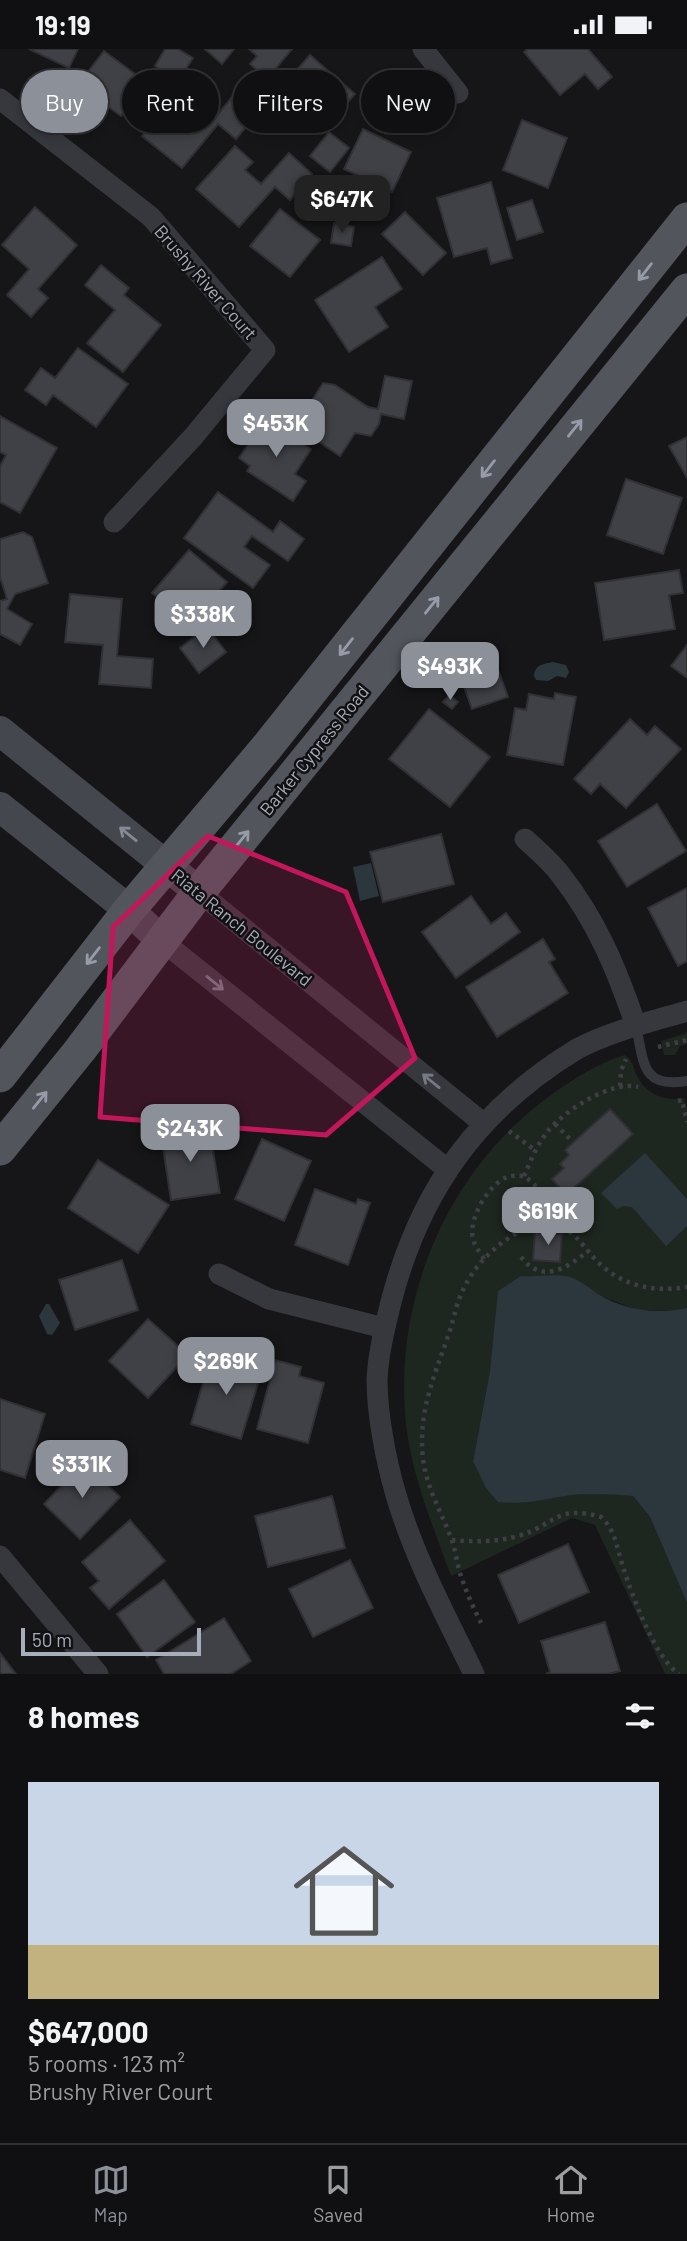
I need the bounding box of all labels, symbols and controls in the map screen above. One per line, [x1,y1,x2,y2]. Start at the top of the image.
text: 19:19 [35,9,90,40]
chip: Buy [21,70,108,133]
chip: Rent [122,70,219,133]
chip: Filters [233,70,347,133]
chip: New [361,70,455,133]
pin: $647K [293,176,391,235]
text: $647K [310,184,374,212]
street label: Brushy River Court [150,220,262,344]
one-way arrow [637,262,652,281]
pin: $453K [227,399,325,459]
text: $453K [243,408,309,436]
one-way arrow [567,420,582,438]
one-way arrow [480,460,495,478]
pin: $338K [154,591,252,650]
one-way arrow [424,597,439,615]
text: $338K [171,599,235,627]
one-way arrow [339,638,354,656]
pin: $493K [401,643,499,702]
text: $493K [417,651,483,679]
street label: Barker Cypress Road [255,681,373,819]
one-way arrow [119,826,137,841]
one-way arrow [235,831,250,849]
street label: Riata Ranch Boulevard [167,864,317,990]
one-way arrow [85,947,100,965]
one-way arrow [205,975,223,990]
one-way arrow [422,1073,440,1088]
one-way arrow [32,1091,48,1109]
pin: $243K [141,1105,239,1164]
text: $243K [157,1113,223,1141]
pin: $619K [499,1187,597,1247]
text: $619K [518,1196,578,1224]
pin: $269K [177,1337,275,1397]
text: $269K [194,1346,259,1374]
pin: $331K [33,1441,131,1500]
text: $331K [52,1449,112,1477]
scale bar [21,1625,201,1657]
text: 50 m [32,1628,72,1651]
icon: filters [621,1697,659,1735]
text: 8 homes [28,1698,139,1734]
icon: home [281,1828,407,1954]
text: $647,000 [28,2013,149,2049]
text: 5 rooms · 123 m² [28,2049,185,2077]
text: Brushy River Court [28,2077,213,2105]
tab: Map [92,2161,130,2226]
tab: Saved [313,2161,363,2226]
tab: Home [547,2161,595,2226]

